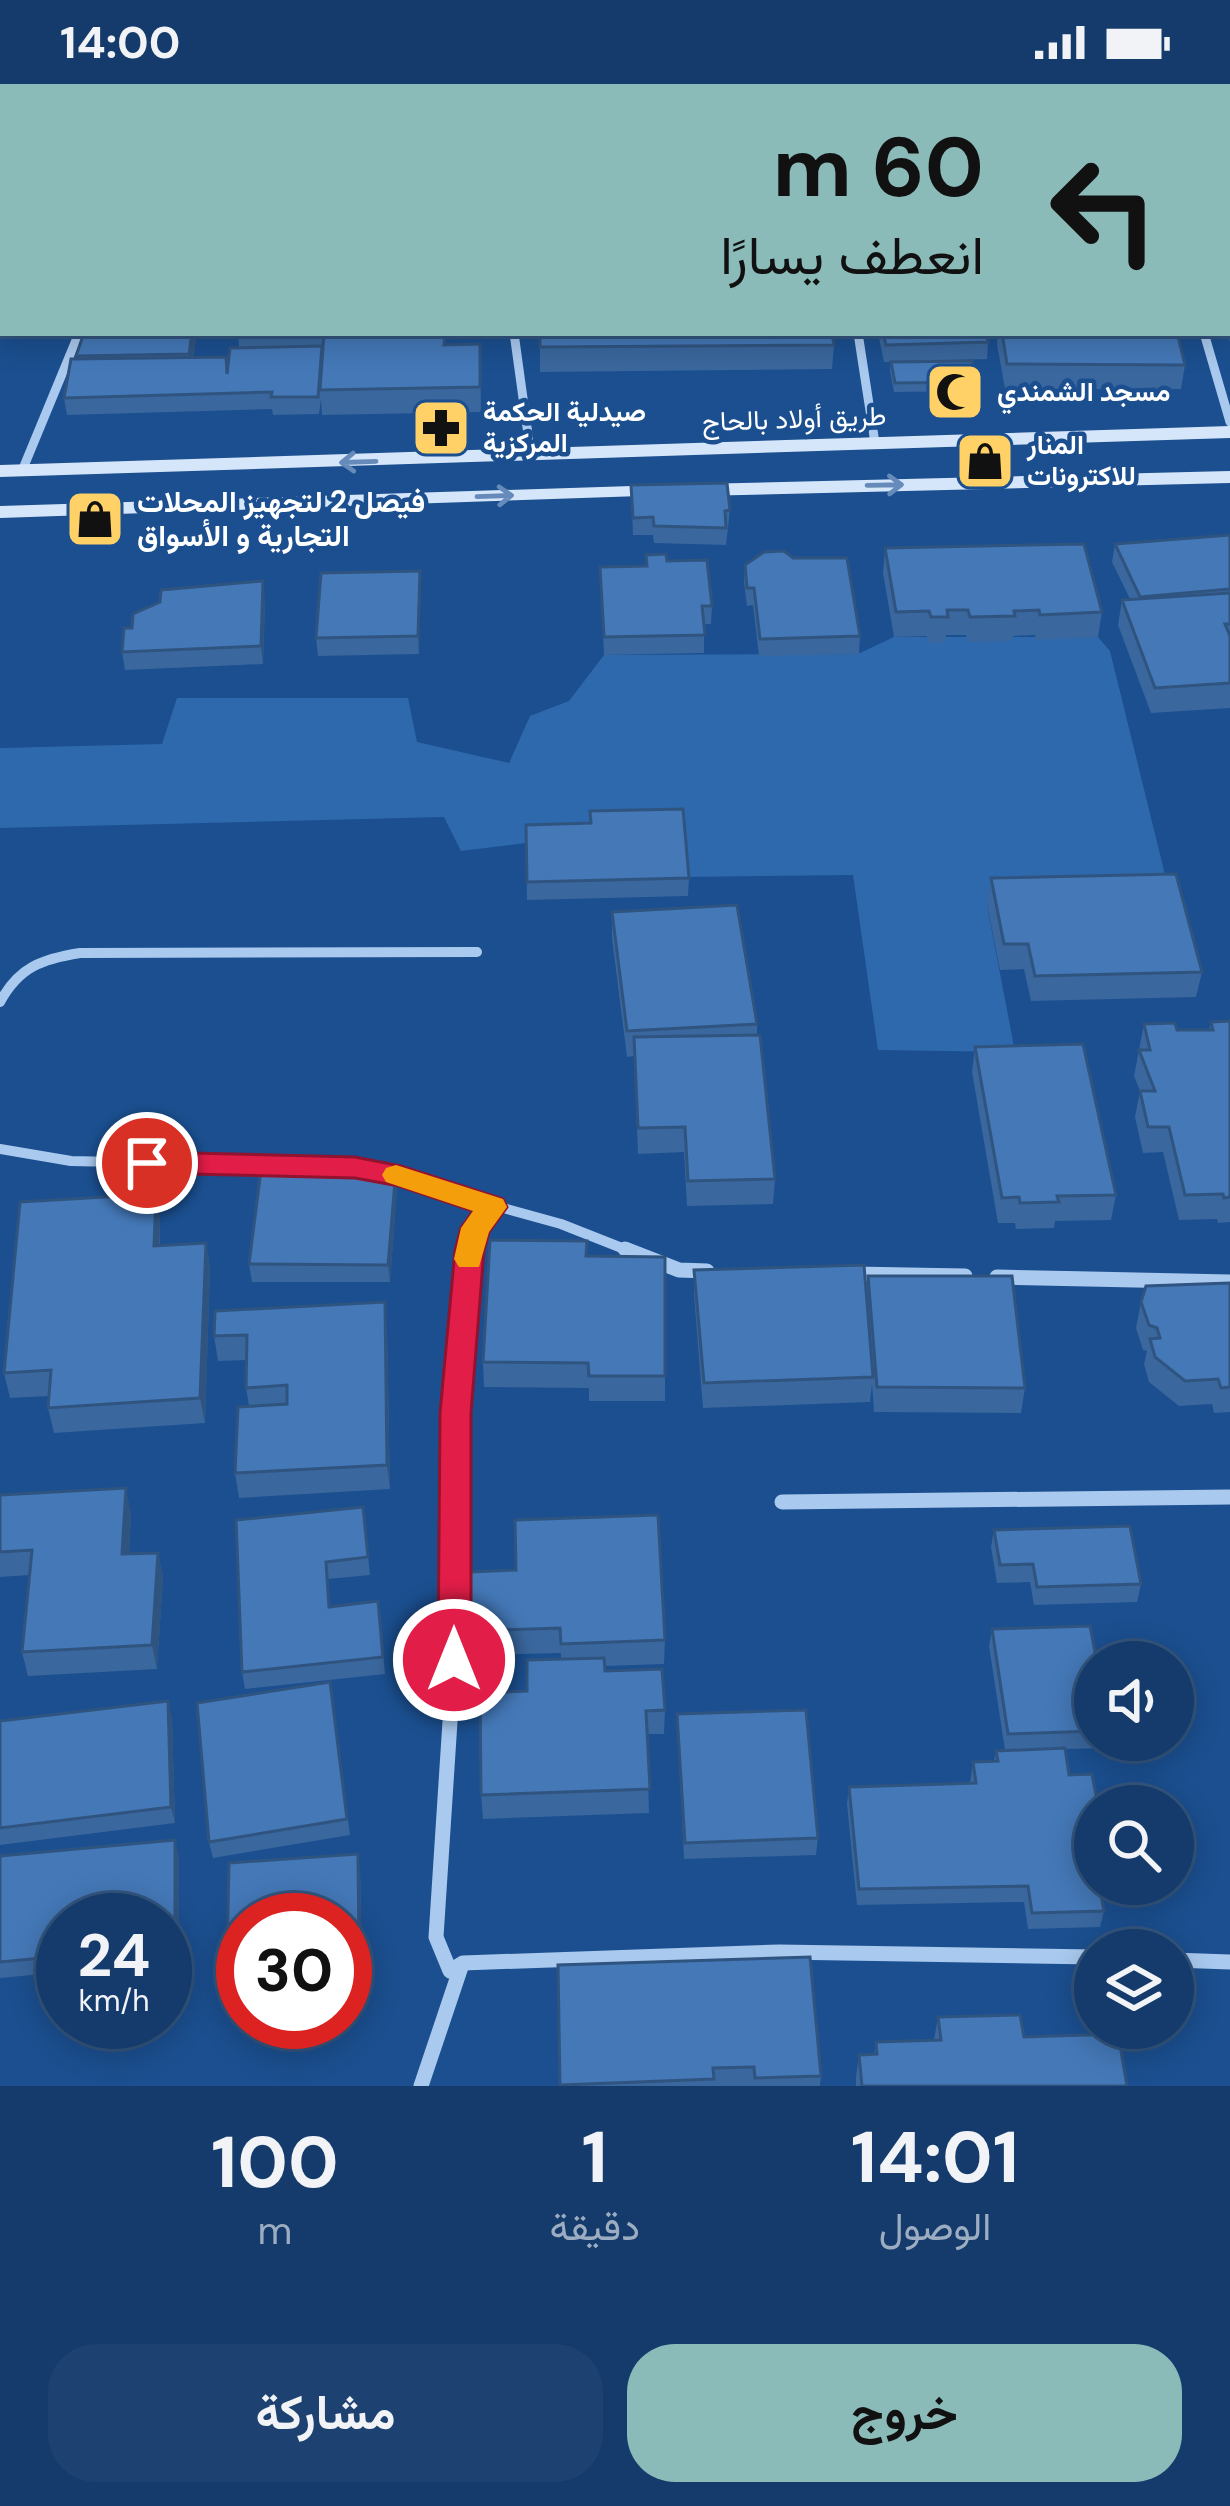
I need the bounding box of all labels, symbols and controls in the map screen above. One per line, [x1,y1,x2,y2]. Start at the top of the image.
text: 14:00 [60,13,180,72]
text: 60 m [773,113,984,222]
icon: left [1026,132,1182,288]
text: انعطف يسارًا [720,220,984,291]
mosque icon: مسجد الشمندي [924,361,986,423]
place label: مسجد الشمندي [997,374,1170,414]
place label: صيدلية الحكمة المركزية [483,394,646,460]
pharmacy icon: صيدلية الحكمة المركزية [410,397,472,459]
street label: طريق أولاد بالحاج [701,398,887,440]
place label: المنار للاكترونات [1026,427,1136,493]
shop icon: المنار للاكترونات [954,430,1016,492]
one-way arrow [339,451,378,474]
one-way arrow [865,473,904,496]
place label: فيصل 2 لتجهيز المحلات التجارية و الأسواق [137,482,425,555]
one-way arrow [475,484,514,507]
shop icon: فيصل 2 لتجهيز المحلات التجارية و الأسواق [64,488,126,550]
pin [96,1112,198,1214]
icon: arrive [114,1130,180,1196]
position arrow [391,1597,517,1723]
map controls [1074,1641,1194,2049]
button: sound [1074,1641,1194,1761]
button: search [1074,1785,1194,1905]
speed limit sign: 30 [216,1893,372,2049]
text: 24 [77,1916,151,1995]
button: layers [1074,1929,1194,2049]
text: km/h [79,1981,149,2020]
text: 1 [582,2111,608,2204]
text: 14:01 [851,2111,1019,2204]
text: 100 [211,2116,339,2209]
text: دقيقة [550,2201,640,2252]
text: الوصول [879,2201,991,2252]
text: m [257,2205,292,2256]
button: مشاركة [48,2344,603,2482]
button: خروج [627,2344,1182,2482]

